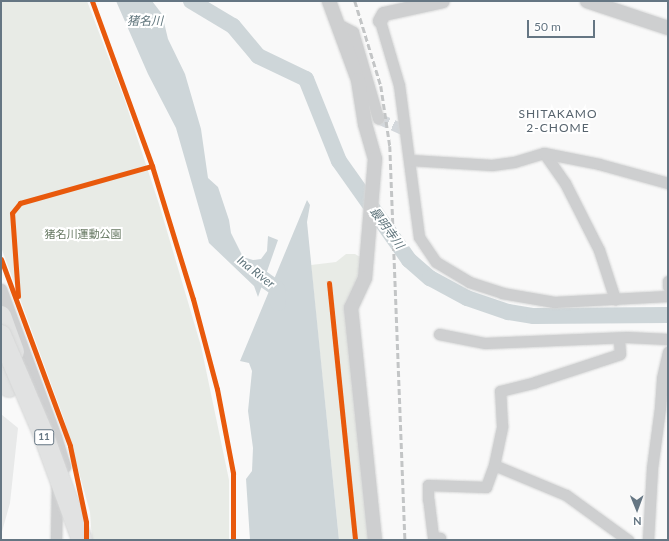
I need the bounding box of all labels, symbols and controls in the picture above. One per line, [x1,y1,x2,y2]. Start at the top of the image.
scale bar [529,12,597,38]
water label: 猪名川 [127,14,163,28]
text: 50 m [534,19,561,34]
district label: SHITAKAMO 2-CHOME [518,107,598,135]
water label: 最明寺川 [367,204,407,252]
park label: 猪名川運動公園 [45,227,121,241]
water label: Ina River [234,253,278,291]
road number: 11 [34,429,54,445]
north arrow [617,489,657,529]
text: N [633,515,642,528]

